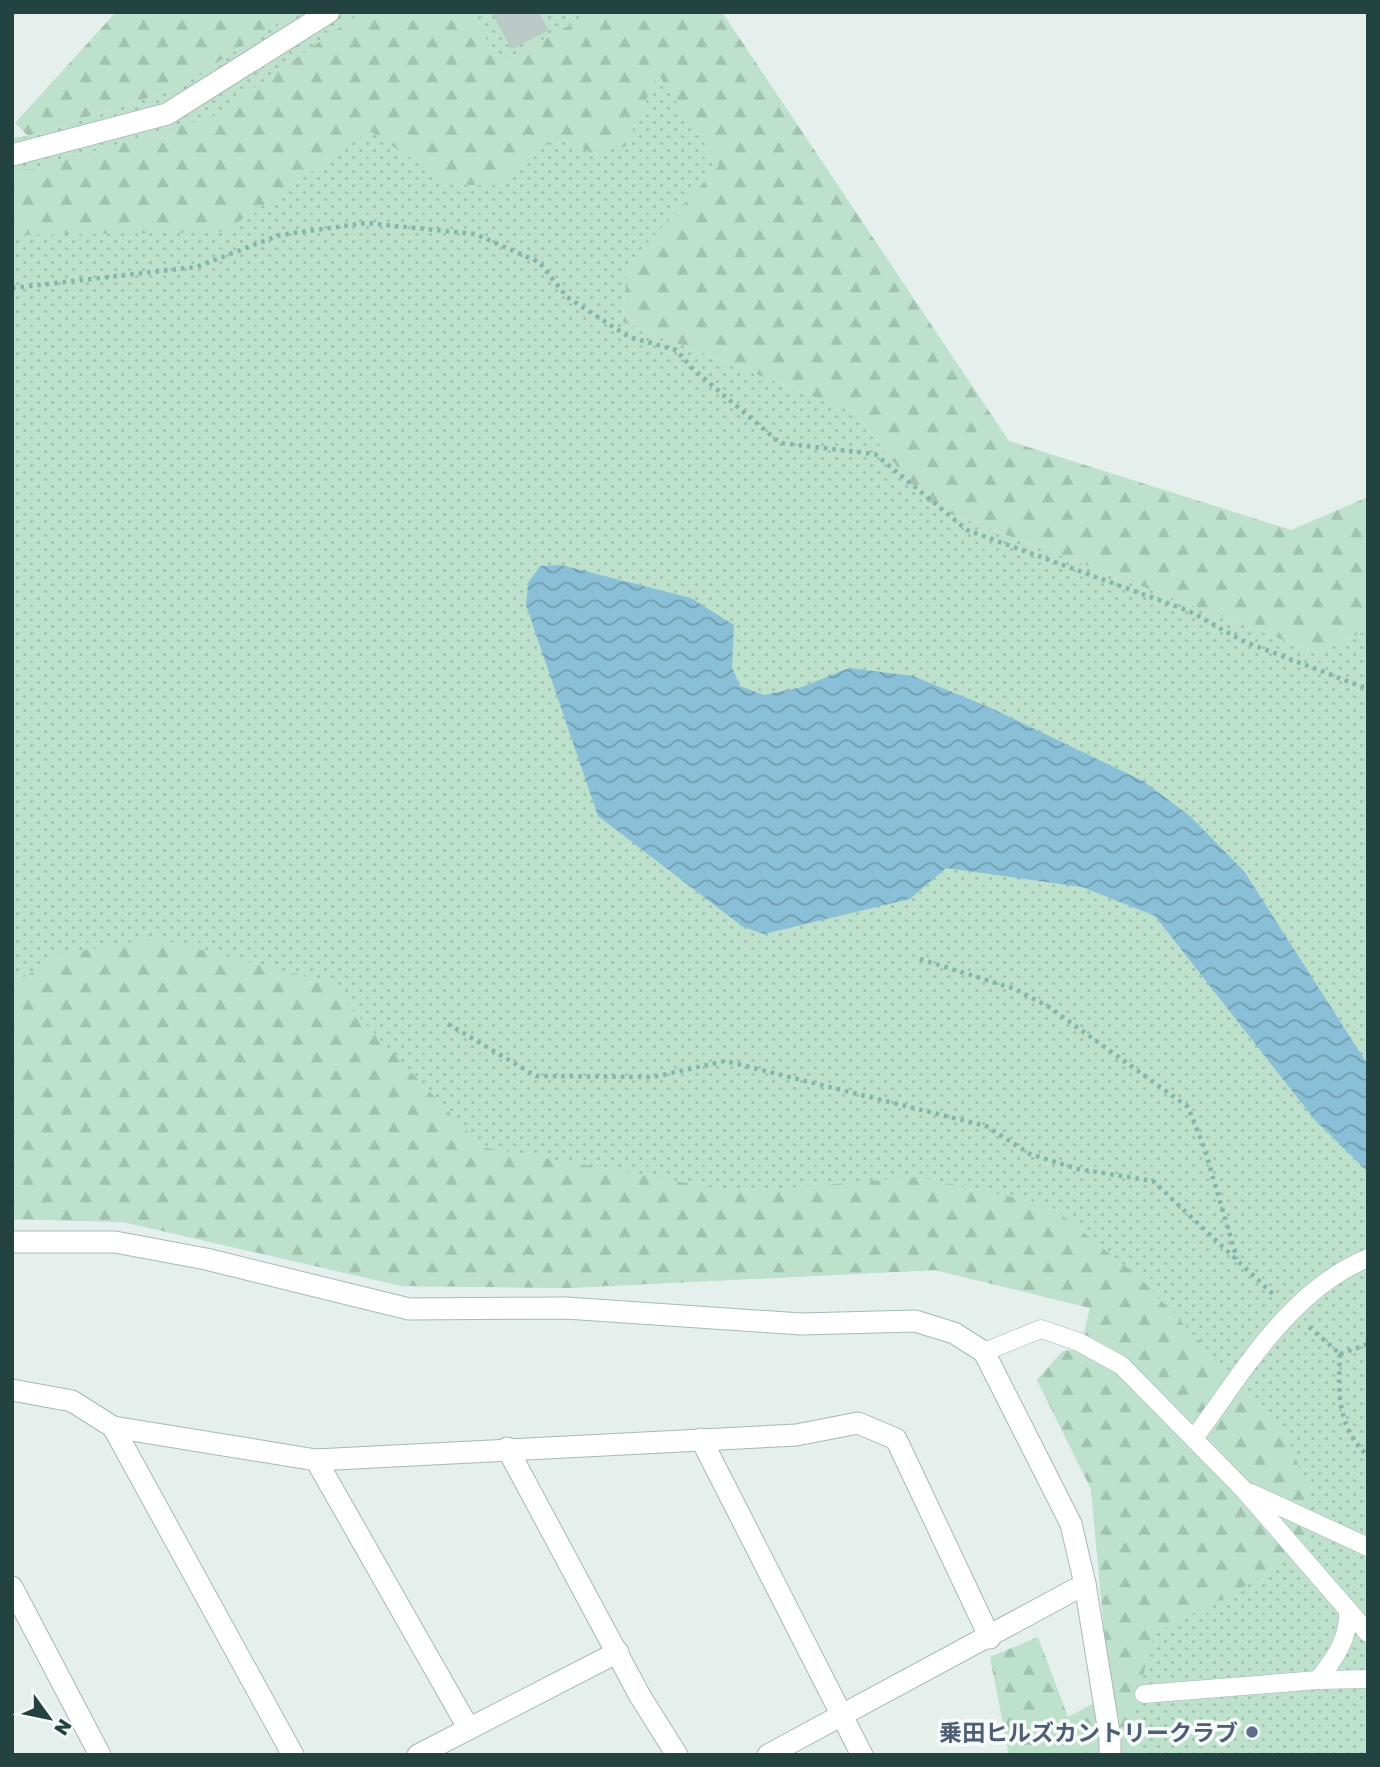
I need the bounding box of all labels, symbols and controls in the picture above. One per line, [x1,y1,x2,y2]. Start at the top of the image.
north arrow [14,1683,84,1753]
text: N [50,1715,77,1740]
place label: 乗田ヒルズカントリークラブ [939,1718,1238,1746]
marker: 乗田ヒルズカントリークラブ [1244,1724,1260,1740]

